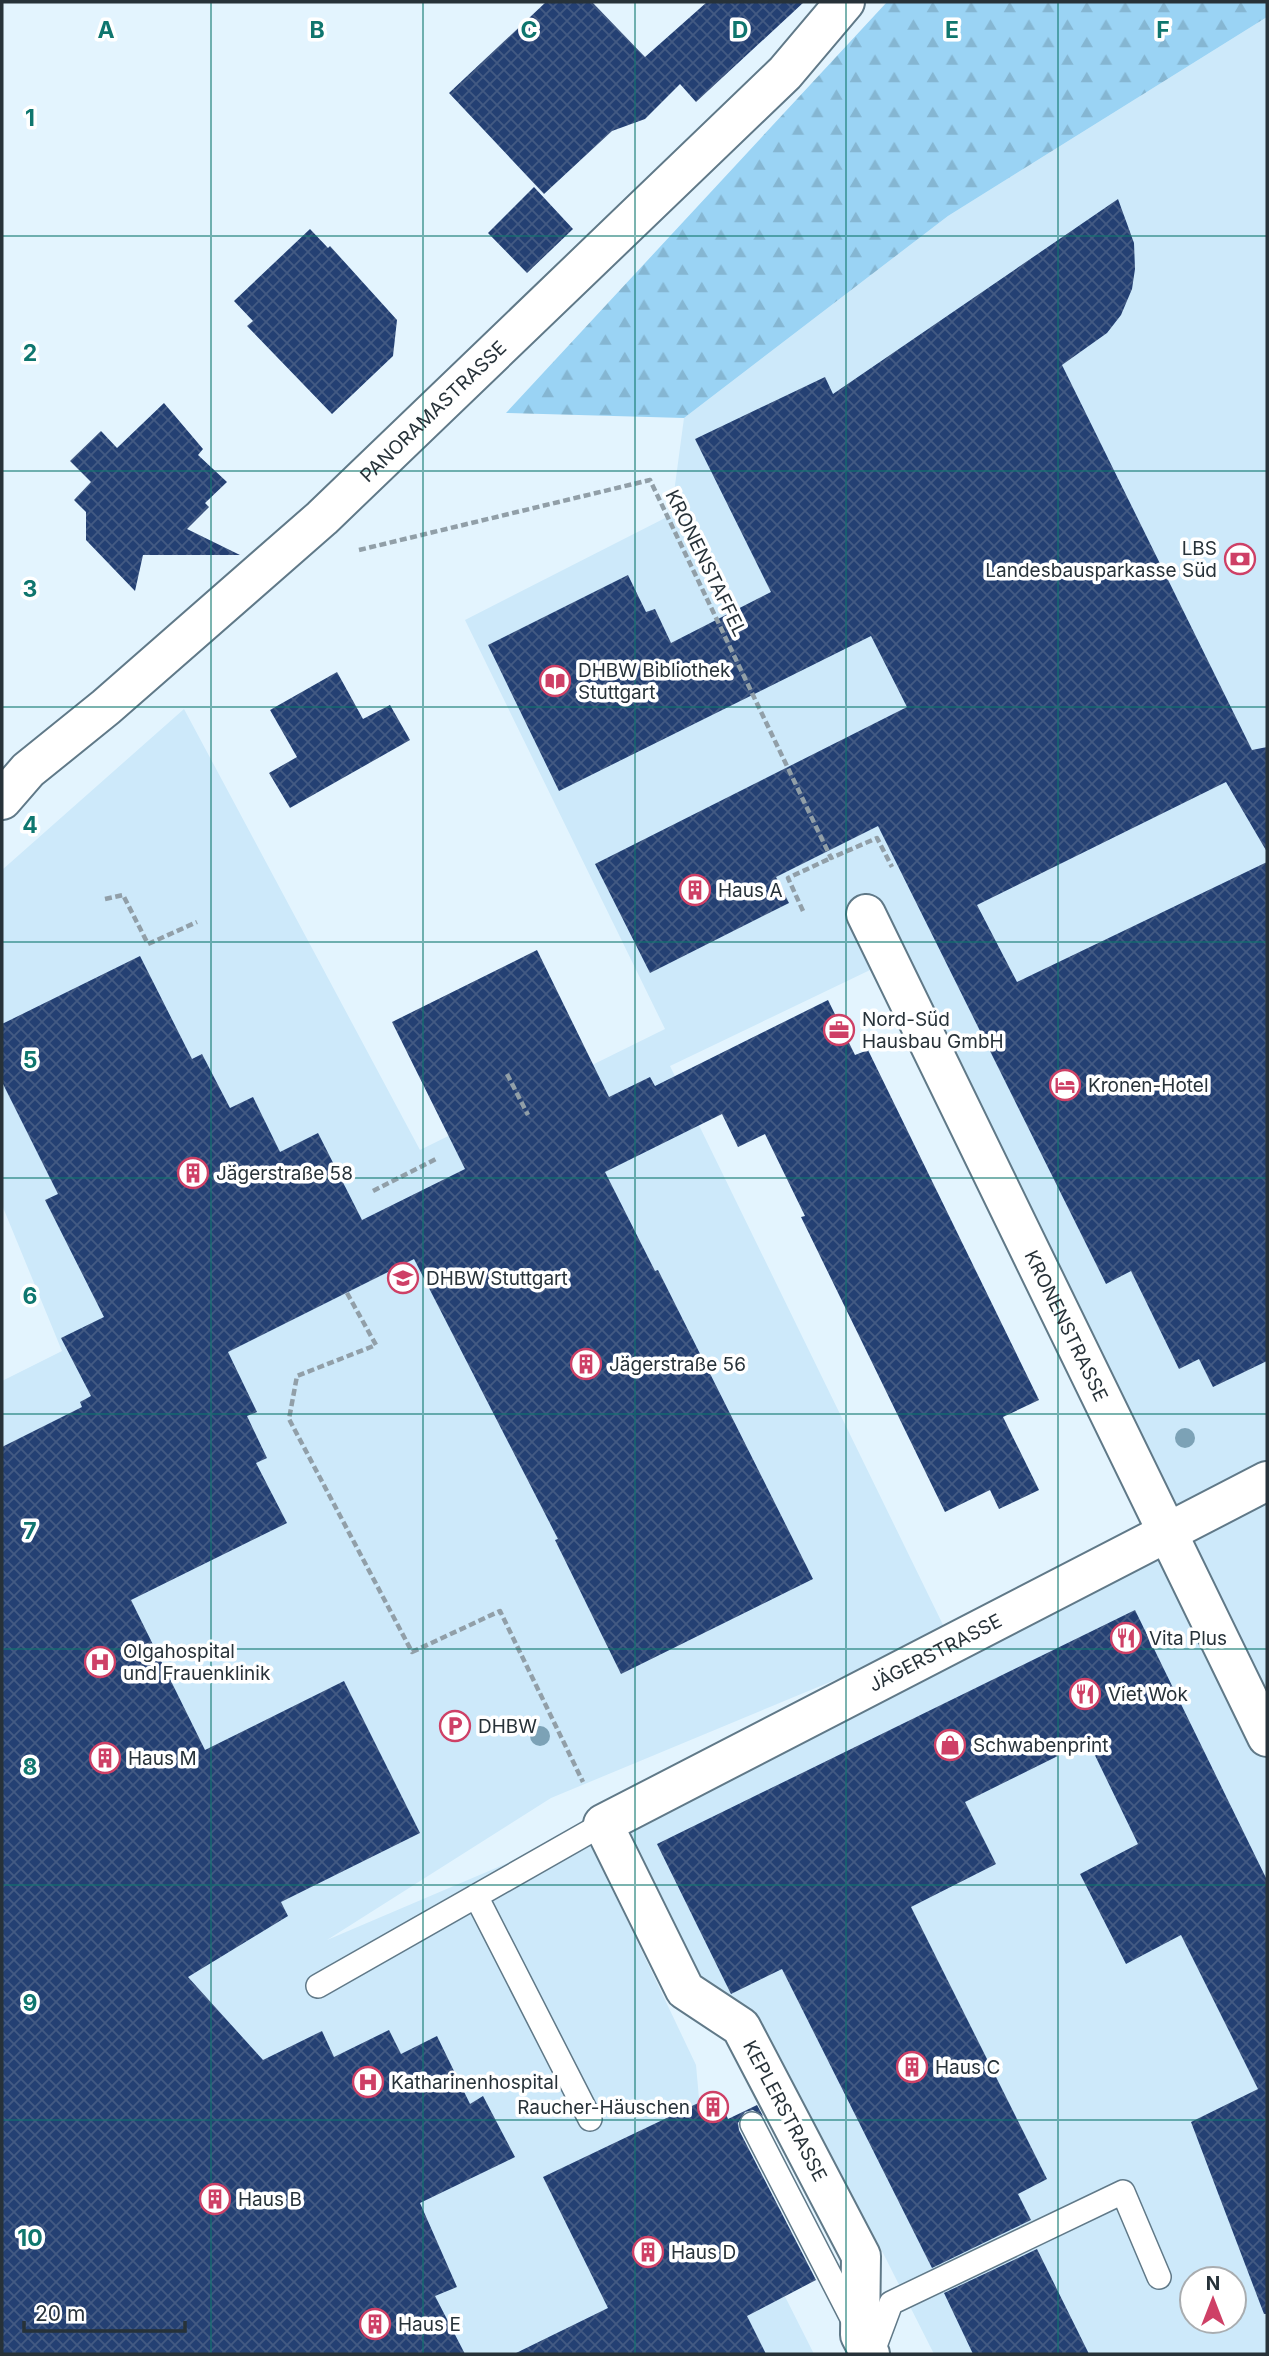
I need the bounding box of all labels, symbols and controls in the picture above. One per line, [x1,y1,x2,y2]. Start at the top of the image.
text: A [97,16,115,44]
text: B [309,16,325,44]
text: C [520,16,538,44]
text: D [732,16,748,44]
text: E [945,16,959,44]
text: F [1156,16,1170,44]
text: 1 [25,104,35,132]
street label: PANORAMASTRASSE [355,336,511,487]
text: 2 [23,339,37,367]
street label: KRONENSTAFFEL [661,486,751,640]
place label: LBS Landesbausparkasse Süd [985,537,1217,582]
bank icon: LBS Landesbausparkasse Süd [1223,542,1257,576]
text: 3 [23,575,37,603]
place label: DHBW Bibliothek Stuttgart [578,659,731,704]
library icon: DHBW Bibliothek Stuttgart [538,664,572,698]
text: 4 [22,811,38,839]
building icon: Haus A [678,873,712,907]
place label: Haus A [718,879,783,902]
place label: Nord-Süd Hausbau GmbH [862,1008,1004,1053]
office icon: Nord-Süd Hausbau GmbH [822,1013,856,1047]
text: 5 [23,1046,37,1074]
hotel icon: Kronen-Hotel [1048,1068,1082,1102]
place label: Kronen-Hotel [1088,1074,1209,1097]
building icon: Jägerstraße 58 [176,1156,210,1190]
place label: Jägerstraße 58 [216,1162,353,1185]
street label: KRONENSTRASSE [1020,1246,1113,1405]
school or university icon: DHBW Stuttgart [386,1261,420,1295]
place label: DHBW Stuttgart [426,1267,568,1290]
text: 6 [23,1282,37,1310]
building icon: Jägerstraße 56 [569,1347,603,1381]
place label: Jägerstraße 56 [609,1353,746,1376]
text: 7 [23,1517,37,1545]
street label: JÄGERSTRASSE [865,1609,1005,1696]
restaurant icon: Vita Plus [1109,1621,1143,1655]
place label: Vita Plus [1149,1627,1227,1650]
place label: Olgahospital und Frauenklinik [123,1640,271,1685]
hospital icon: Olgahospital und Frauenklinik [83,1645,117,1679]
restaurant icon: Viet Wok [1068,1677,1102,1711]
place label: Viet Wok [1108,1683,1188,1706]
parking icon: DHBW [438,1709,472,1743]
place label: DHBW [478,1715,537,1738]
shop icon: Schwabenprint [933,1728,967,1762]
place label: Schwabenprint [973,1734,1109,1757]
building icon: Haus M [88,1741,122,1775]
place label: Haus M [128,1747,197,1770]
text: 8 [23,1753,37,1781]
text: 9 [23,1989,37,2017]
street label: KEPLERSTRASSE [738,2037,832,2185]
building icon: Haus C [895,2050,929,2084]
place label: Haus C [935,2056,1000,2079]
hospital icon: Katharinenhospital [351,2065,385,2099]
place label: Katharinenhospital [391,2071,559,2094]
building icon: Raucher-Häuschen [696,2090,730,2124]
place label: Raucher-Häuschen [517,2096,690,2119]
building icon: Haus B [198,2182,232,2216]
place label: Haus B [238,2188,302,2211]
text: 10 [17,2224,43,2252]
building icon: Haus D [631,2235,665,2269]
place label: Haus D [671,2241,736,2264]
north arrow [1178,2265,1248,2335]
text: N [1206,2272,1220,2295]
scale bar [24,2290,186,2334]
text: 20 m [35,2301,85,2326]
building icon: Haus E [358,2307,392,2341]
place label: Haus E [398,2313,461,2336]

